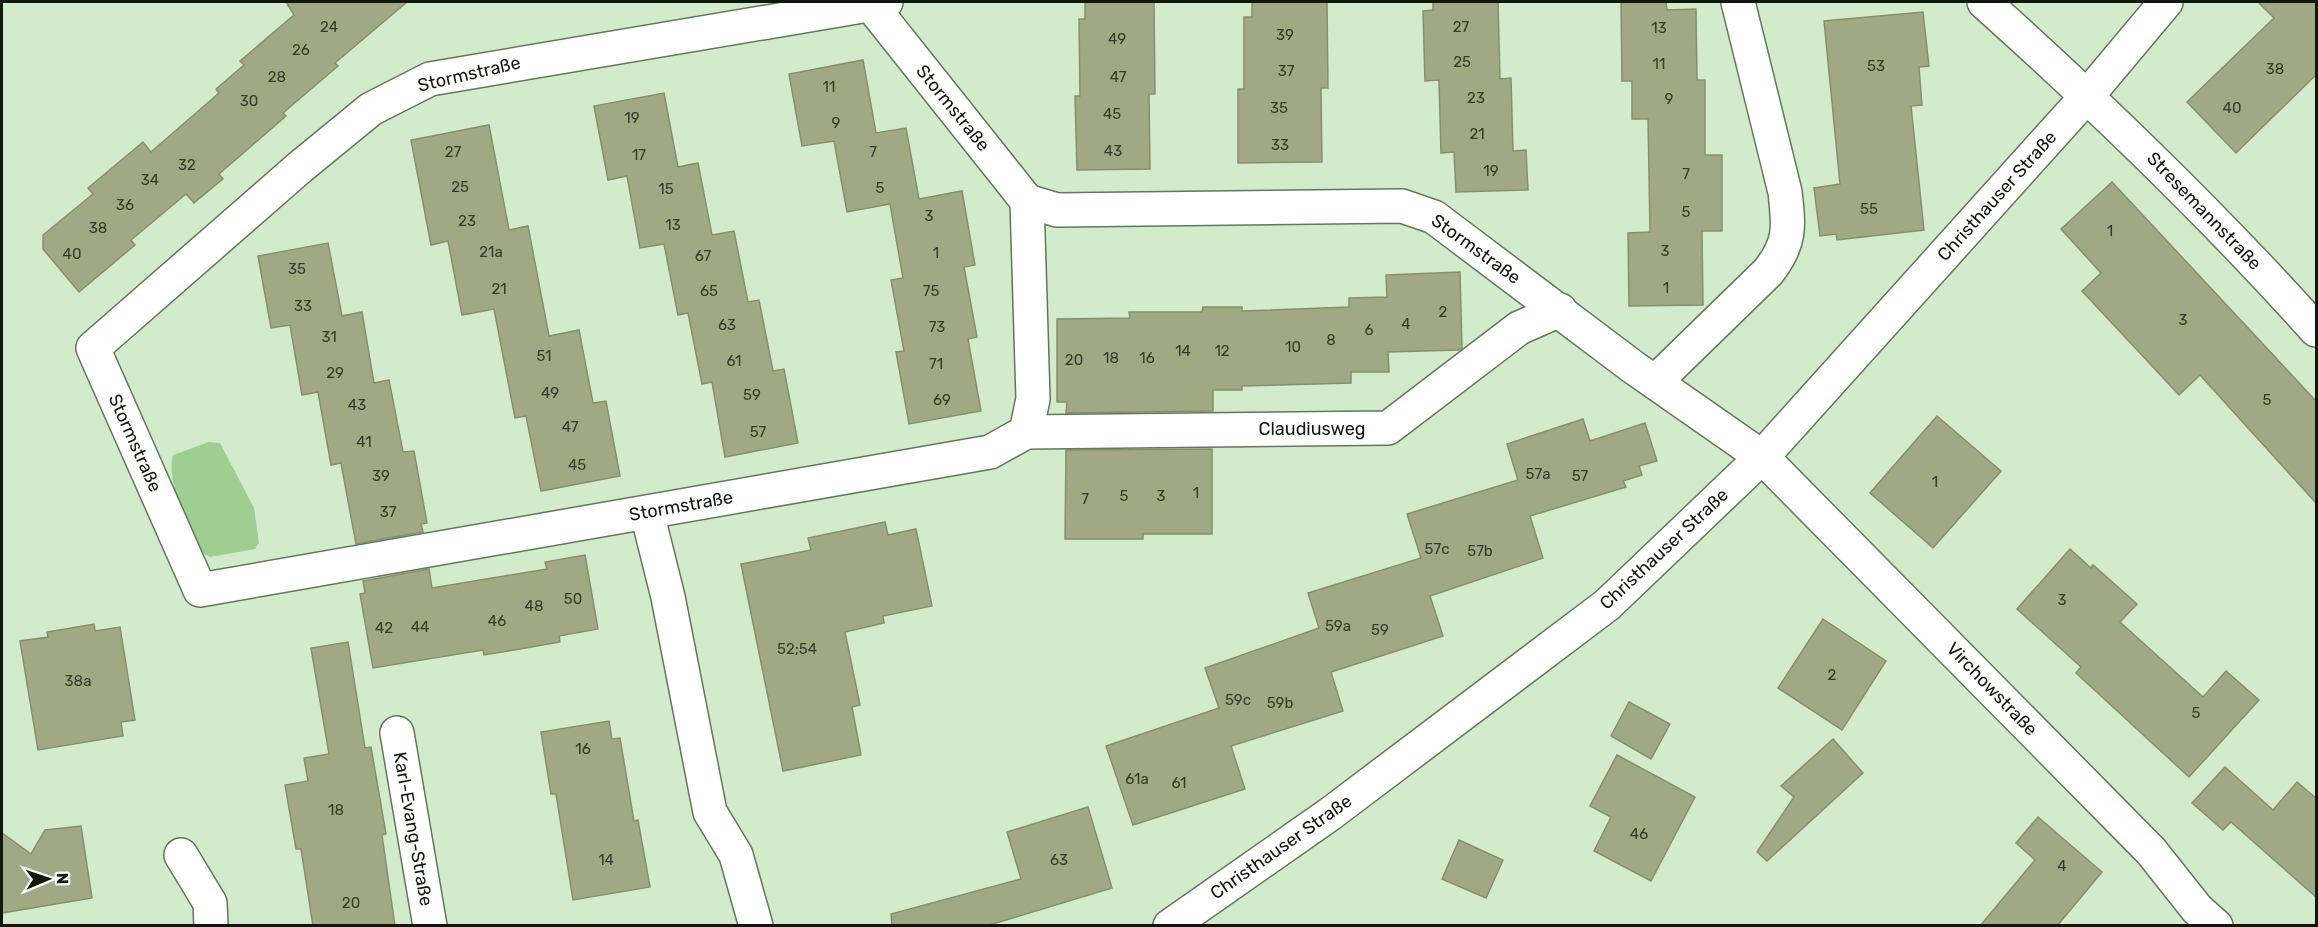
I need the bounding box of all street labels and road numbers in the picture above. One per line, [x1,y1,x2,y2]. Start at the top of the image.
street label: Stormstraße [415,51,523,97]
street label: Stormstraße [911,60,995,156]
street label: Christhauser Straße [1933,126,2061,266]
street label: Stresemannstraße [2142,147,2266,275]
street label: Stormstraße [1427,209,1525,289]
street label: Stormstraße [104,391,166,495]
street label: Claudiusweg [1259,418,1365,440]
street label: Christhauser Straße [1595,484,1733,614]
street label: Stormstraße [627,486,735,526]
street label: Virchowstraße [1942,638,2042,740]
street label: Karl-Evang-Straße [389,750,437,908]
street label: Christhauser Straße [1206,790,1356,904]

